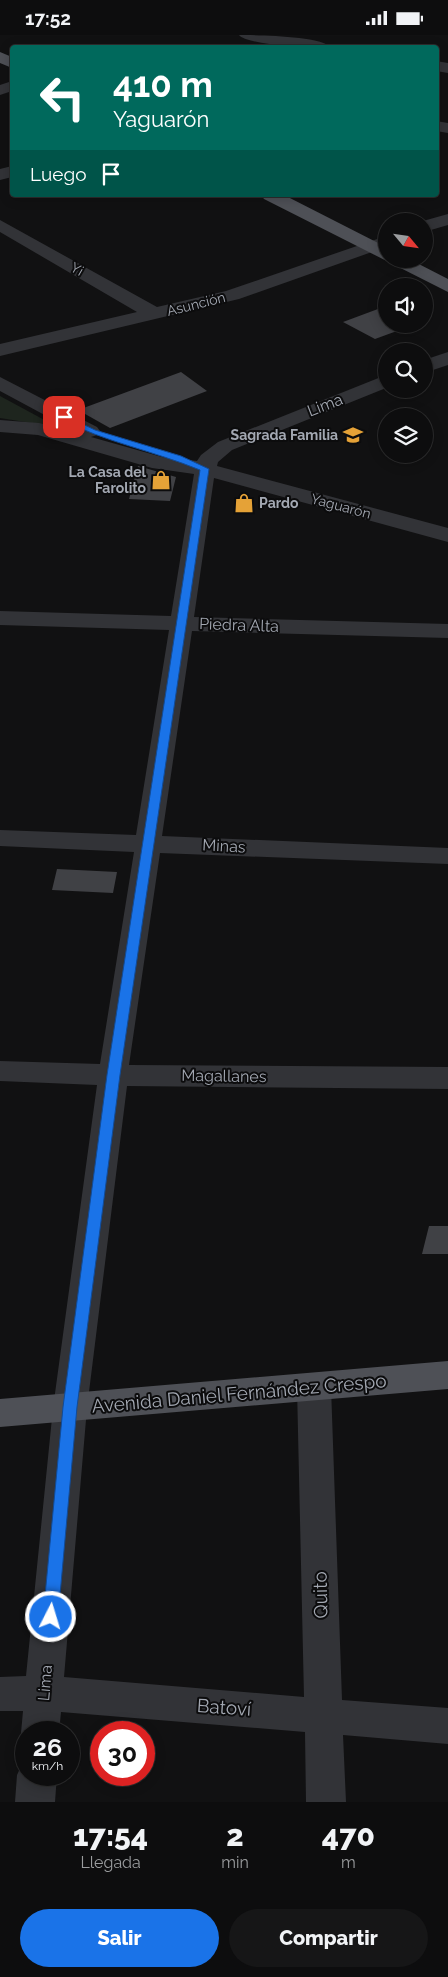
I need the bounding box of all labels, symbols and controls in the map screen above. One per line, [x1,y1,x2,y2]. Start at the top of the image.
text: 17:52 [25,7,71,29]
text: 410 m [113,64,213,105]
icon: left [30,65,95,130]
text: Yaguarón [113,106,209,132]
icon: arrive [97,160,125,188]
text: Luego [30,163,87,185]
north arrow [378,213,432,267]
map controls [378,213,433,463]
street label: Yi [68,259,86,279]
button: sound [378,278,433,333]
street label: Asunción [165,289,227,319]
button: search [378,343,433,398]
street label: Lima [305,390,345,420]
pin [43,396,85,438]
icon: arrive [50,403,78,431]
button: layers [378,408,433,463]
school or university icon: Sagrada Familia [342,424,364,446]
place label: Sagrada Familia [231,427,338,443]
place label: La Casa del Farolito [69,464,147,496]
shop icon: La Casa del Farolito [150,469,172,491]
street label: Yaguarón [309,490,373,522]
shop icon: Pardo [233,492,255,514]
place label: Pardo [259,495,299,511]
street label: Piedra Alta [199,614,279,636]
street label: Minas [202,835,246,857]
street label: Magallanes [181,1066,267,1086]
street label: Avenida Daniel Fernández Crespo [91,1369,387,1417]
street label: Quito [309,1571,331,1619]
position arrow [24,1590,76,1642]
street label: Lima [34,1664,56,1702]
street label: Batoví [196,1694,253,1720]
speed limit sign: 30 [90,1721,155,1786]
text: 26 [33,1732,62,1762]
text: km/h [32,1759,63,1773]
text: 17:54 [73,1818,148,1853]
text: 2 [226,1818,244,1853]
text: 470 [322,1818,375,1853]
text: Llegada [80,1853,141,1872]
text: min [221,1853,249,1872]
text: m [341,1853,356,1872]
button: Salir [20,1909,219,1967]
button: Compartir [229,1909,428,1967]

